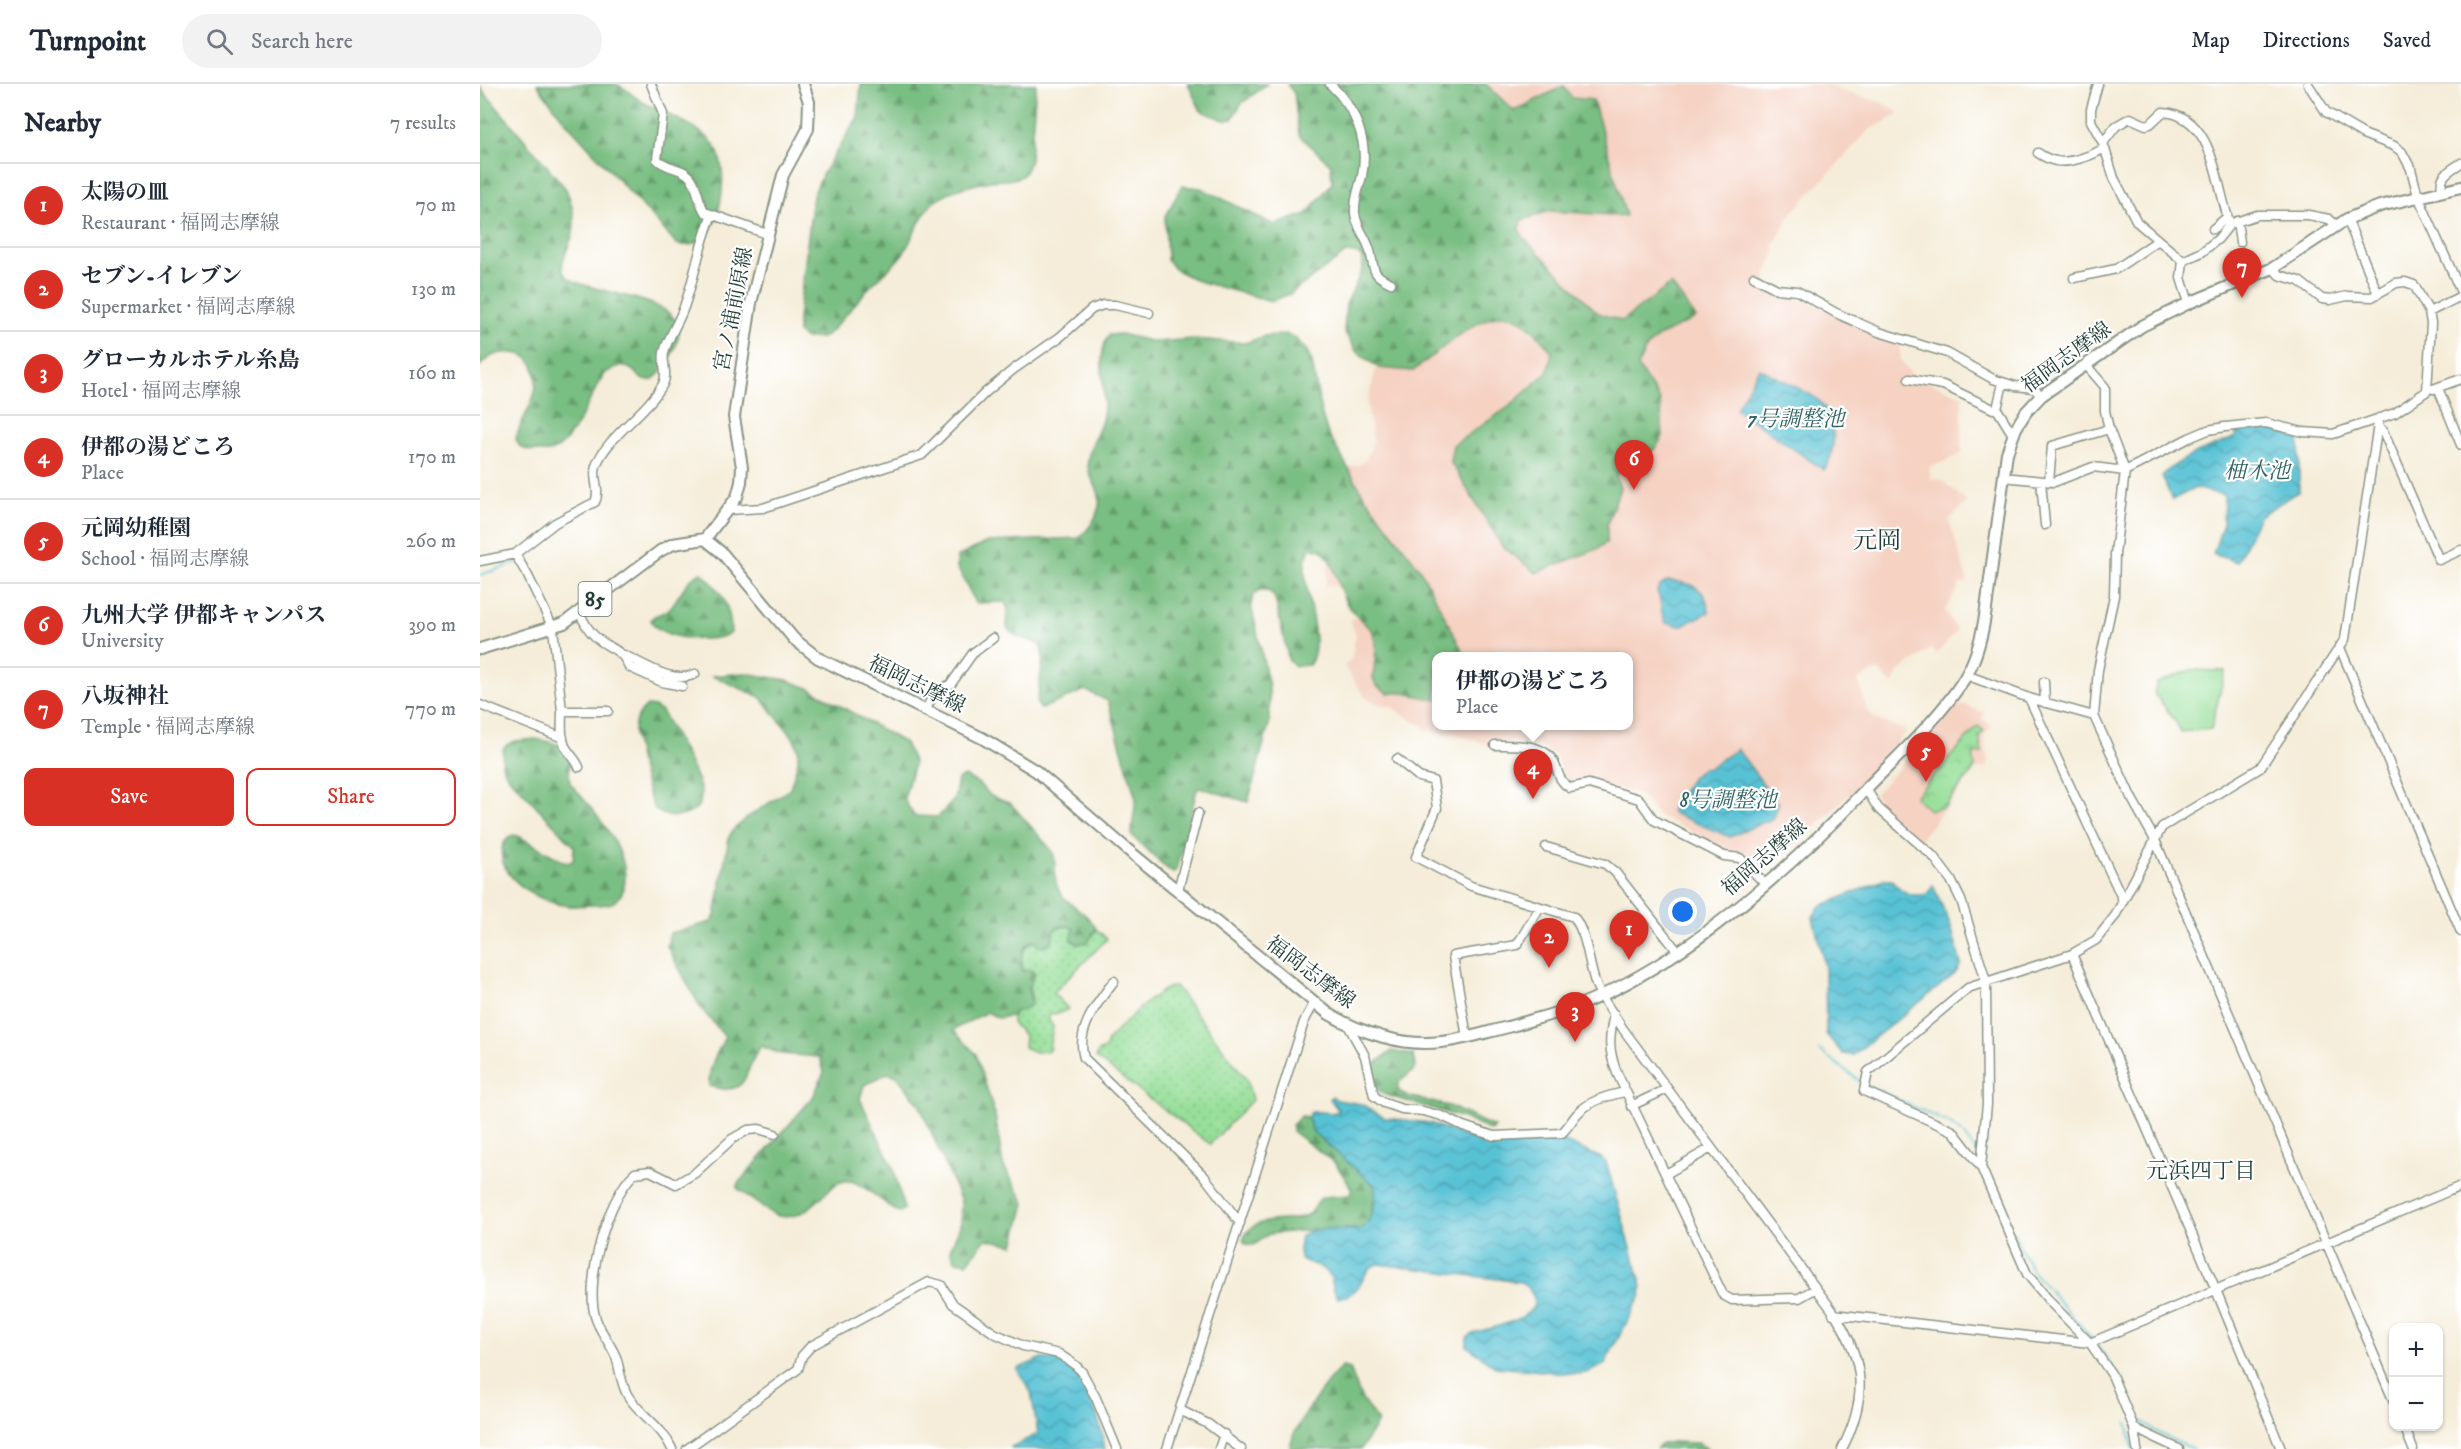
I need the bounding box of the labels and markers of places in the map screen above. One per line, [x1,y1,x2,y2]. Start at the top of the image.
pin: 7 [2222,248,2262,298]
pin: 6 [1614,440,1654,490]
pin: 5 [1906,732,1946,782]
pin: 4 [1514,750,1552,799]
pin: 1 [1610,910,1648,960]
pin: 2 [1530,918,1568,968]
pin: 3 [1556,992,1594,1042]

